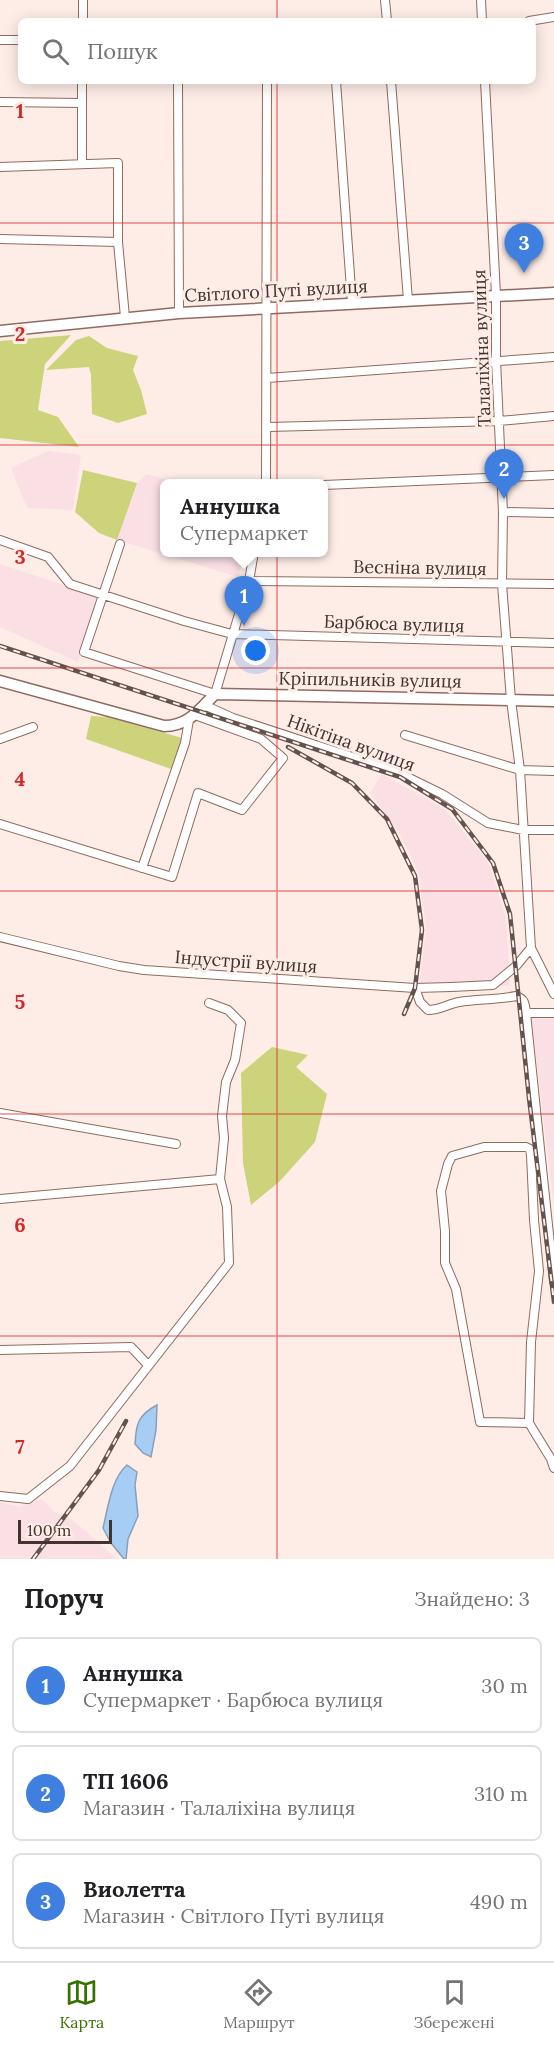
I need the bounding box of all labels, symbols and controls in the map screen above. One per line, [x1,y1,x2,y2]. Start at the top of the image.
search box [18,18,536,84]
icon: search [39,35,72,68]
text: Пошук [87,37,158,65]
text: 1 [16,98,24,123]
pin: 3 [504,224,544,273]
street label: Талаліхіна вулиця [467,269,496,427]
street label: Світлого Путі вулиця [184,274,368,307]
text: 2 [15,321,25,346]
pin: 2 [484,450,524,499]
popup [160,479,328,557]
text: Аннушка [180,492,280,520]
text: Супермаркет [180,520,308,545]
text: 3 [14,544,26,569]
street label: Весніна вулиця [353,555,487,580]
pin: 1 [224,576,264,626]
street label: Барбюса вулиця [323,610,465,637]
your location [241,636,270,665]
street label: Кріпильників вулиця [278,666,462,693]
street label: Нікітіна вулиця [284,709,418,776]
text: 4 [15,766,26,791]
street label: Індустрії вулиця [174,945,318,978]
text: 5 [15,989,26,1014]
text: 6 [14,1212,26,1237]
text: 7 [15,1434,25,1459]
scale bar [18,1517,112,1544]
text: 100 m [27,1520,71,1540]
text: Поруч [24,1582,104,1615]
text: Знайдено: 3 [414,1586,530,1611]
text: Аннушка [83,1659,183,1687]
text: 1 [41,1673,50,1698]
text: 30 m [481,1673,528,1698]
text: Супермаркет · Барбюса вулиця [83,1687,383,1712]
text: ТП 1606 [83,1767,169,1795]
text: 2 [40,1781,51,1806]
text: 310 m [474,1781,528,1806]
text: Магазин · Талаліхіна вулиця [83,1795,355,1820]
text: Виолетта [83,1875,186,1903]
text: 3 [40,1889,51,1914]
text: 490 m [470,1889,528,1914]
text: Магазин · Світлого Путі вулиця [83,1903,384,1928]
tab: Карта [59,1976,104,2032]
tab: Маршрут [223,1976,295,2032]
tab: Збережені [414,1976,495,2032]

